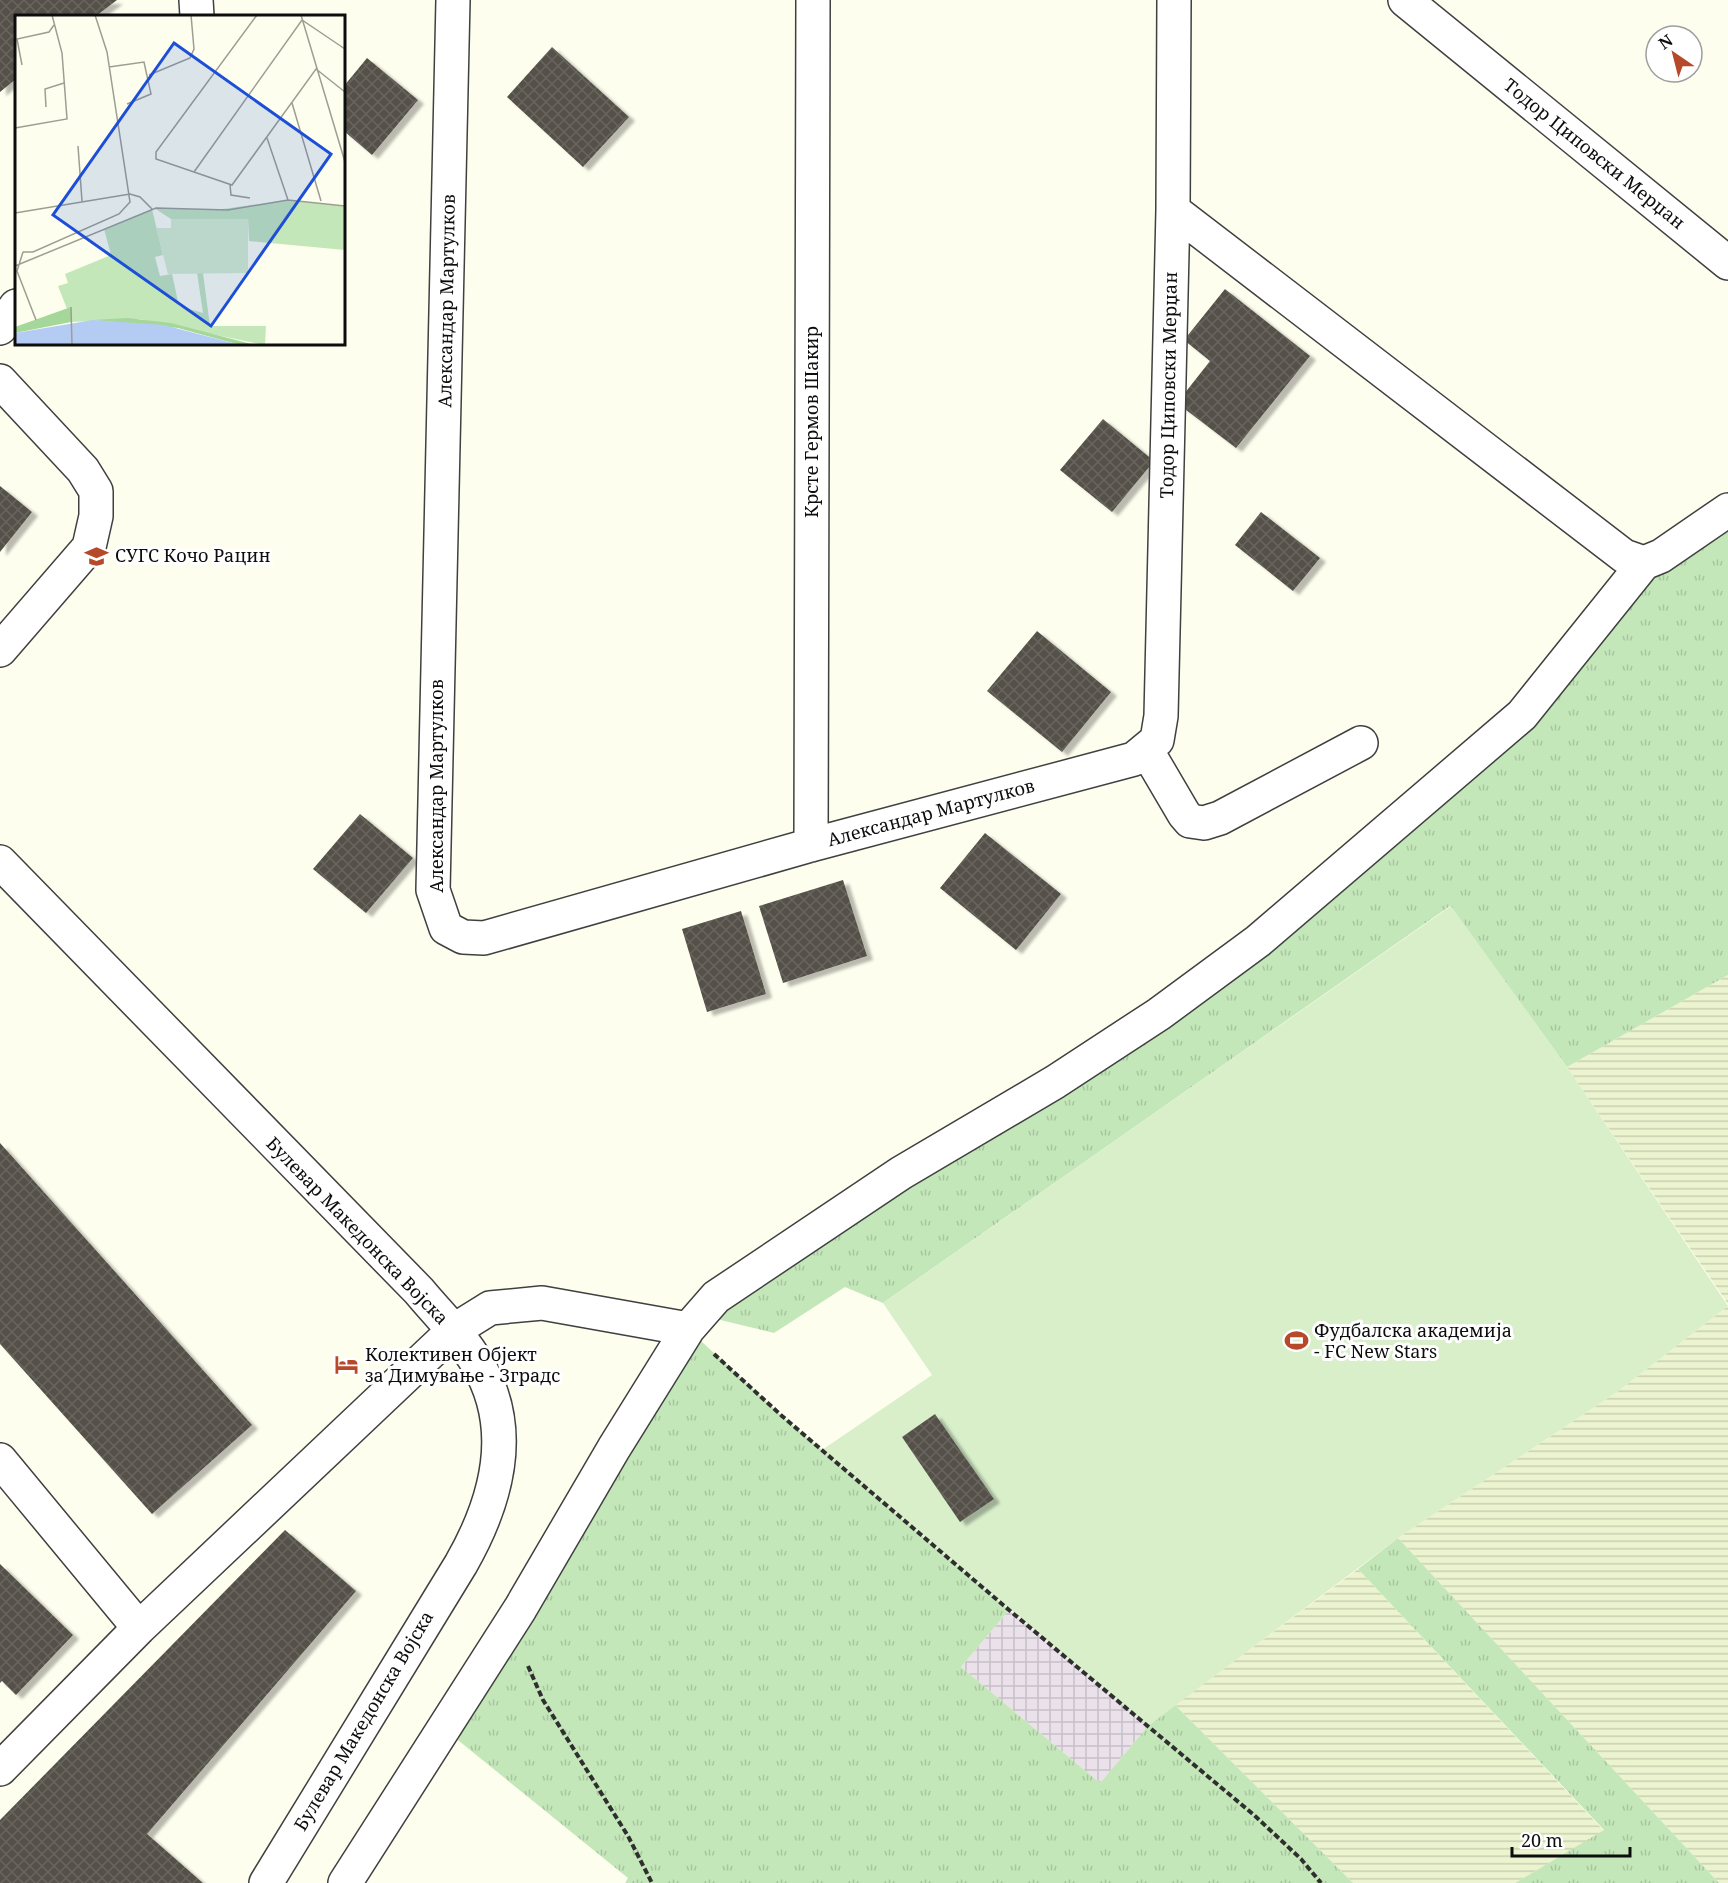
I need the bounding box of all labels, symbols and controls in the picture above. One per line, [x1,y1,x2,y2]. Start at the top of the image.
inset map [15,15,345,345]
north arrow [1644,24,1704,84]
text: N [1654,29,1677,54]
street label: Тодор Циповски Мерџан [1499,73,1690,234]
street label: Александар Мартулков [432,194,460,408]
street label: Тодор Циповски Мерџан [1154,271,1182,498]
street label: Крсте Гермов Шакир [799,326,823,518]
school or university icon: СУГС Кочо Рацин [84,543,110,569]
place label: СУГС Кочо Рацин [115,543,270,567]
street label: Александар Мартулков [424,679,448,893]
street label: Александар Мартулков [825,773,1037,851]
street label: Булевар Македонска Војска [262,1131,454,1329]
place label: Фудбалска академија - FC New Stars [1314,1318,1512,1363]
sports icon: Фудбалска академија - FC New Stars [1283,1328,1309,1354]
place label: Колективен Објект за Димување - Зградс [365,1342,560,1387]
hotel icon: Колективен Објект за Димување - Зградс [334,1352,360,1378]
street label: Булевар Македонска Војска [288,1606,438,1835]
scale bar [1512,1820,1630,1858]
text: 20 m [1521,1828,1563,1852]

